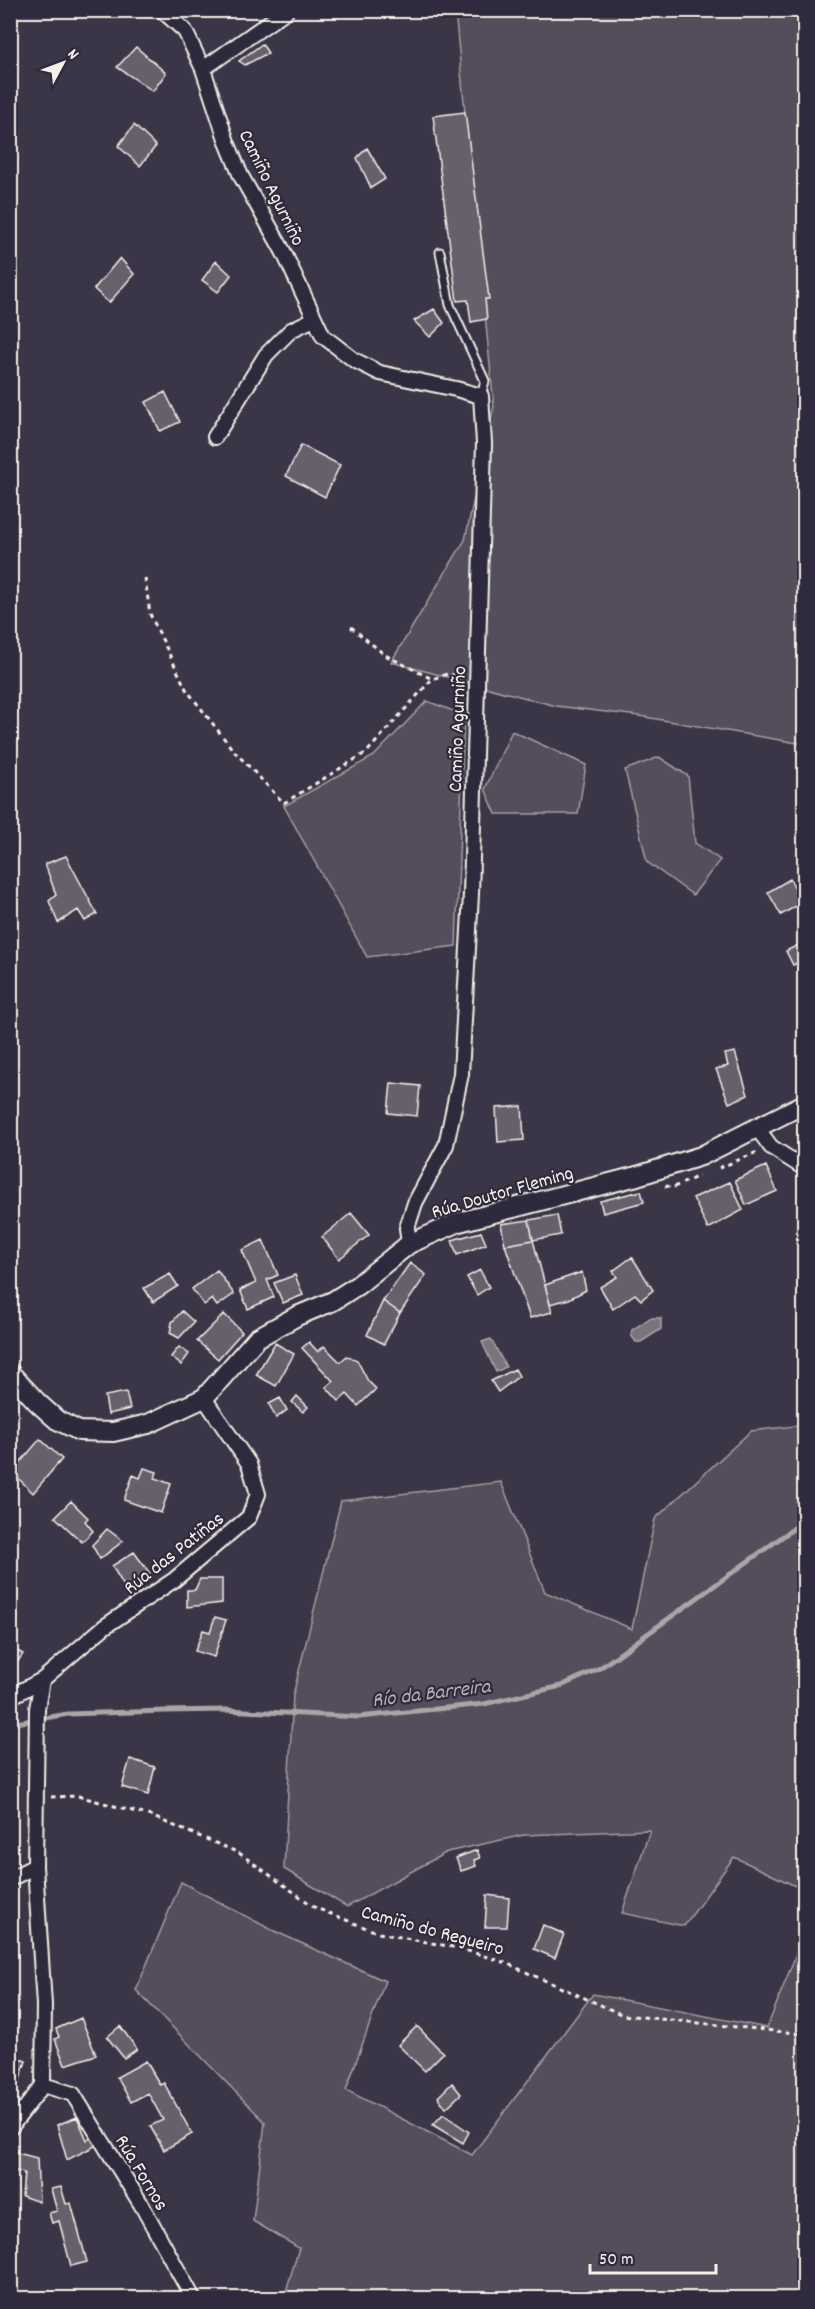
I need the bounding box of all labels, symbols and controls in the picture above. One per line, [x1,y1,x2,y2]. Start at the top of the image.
north arrow [33,33,93,93]
text: N [61,44,84,65]
street label: Camiño Agurniño [230,125,311,251]
street label: Camiño Agurniño [443,665,475,793]
street label: Rúa Doutor Fleming [429,1160,577,1228]
street label: Rúa das Patiñas [119,1506,231,1603]
water label: Río da Barreira [371,1673,493,1717]
street label: Camiño do Regueiro [358,1899,507,1964]
street label: Rúa Fornos [107,2130,174,2217]
scale bar [590,2237,716,2275]
text: 50 m [599,2248,634,2273]

